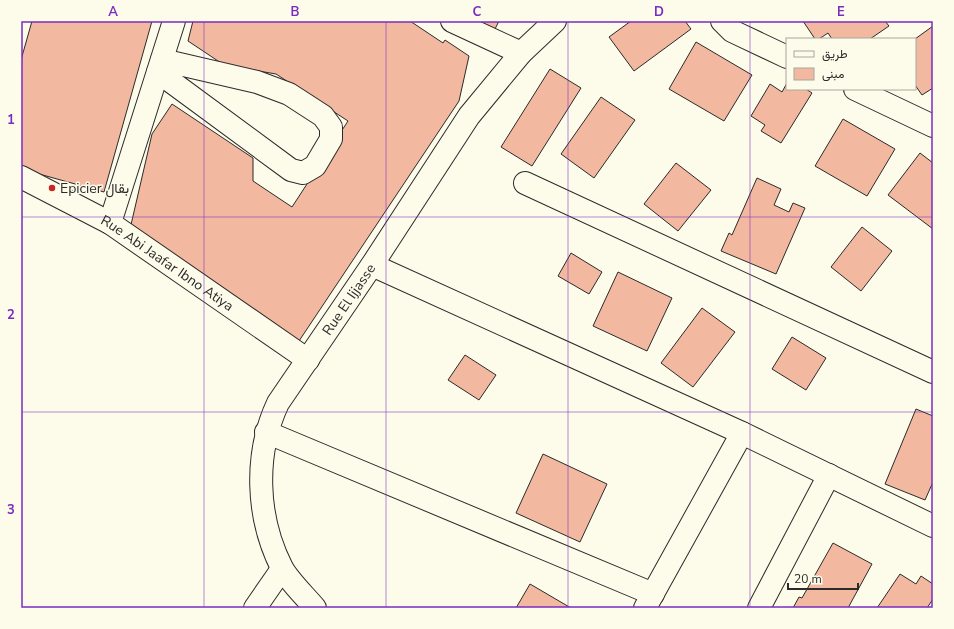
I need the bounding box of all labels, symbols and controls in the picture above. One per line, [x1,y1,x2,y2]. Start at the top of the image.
text: A [108,3,118,21]
text: B [291,3,300,21]
text: C [473,3,482,21]
text: D [654,3,664,21]
text: E [837,3,845,21]
legend [786,38,916,90]
text: طريق [822,46,848,62]
text: مبنى [822,66,844,82]
text: 1 [7,111,15,129]
place label: Epicier بقال [60,179,129,198]
marker: Epicier بقال [47,183,57,193]
street label: Rue Abi Jaafar Ibno Atiya [98,210,238,315]
street label: Rue El Ijjasse [317,260,380,339]
text: 2 [7,306,15,324]
text: 3 [7,501,15,519]
scale bar [788,565,858,591]
text: 20 m [794,571,822,587]

